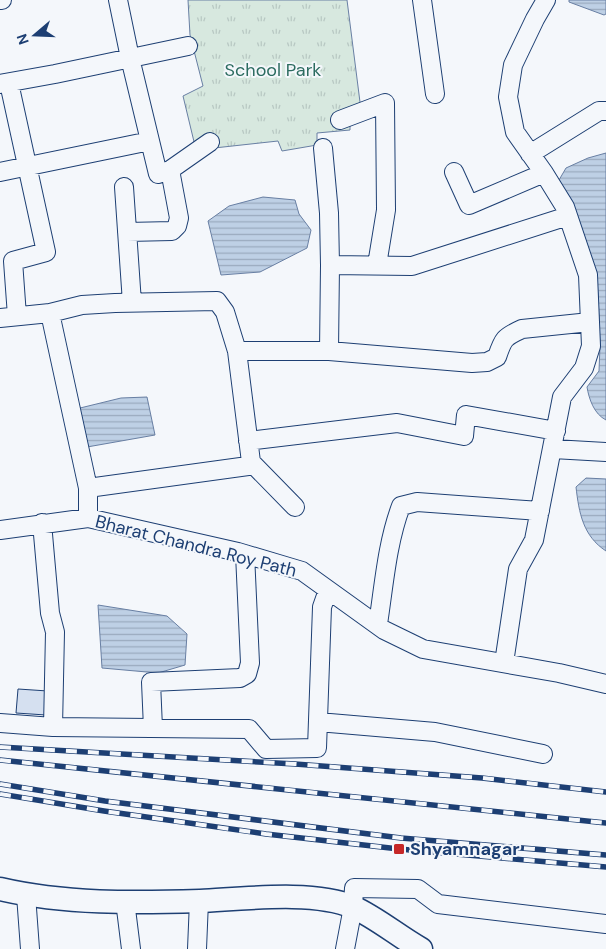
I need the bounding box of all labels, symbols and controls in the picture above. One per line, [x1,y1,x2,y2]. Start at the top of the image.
north arrow [10,10,60,60]
text: N [13,31,33,47]
park label: School Park [225,58,321,82]
street label: Bharat Chandra Roy Path [93,509,299,583]
place label: Shyamnagar [410,837,520,861]
marker: Shyamnagar [392,842,406,856]

